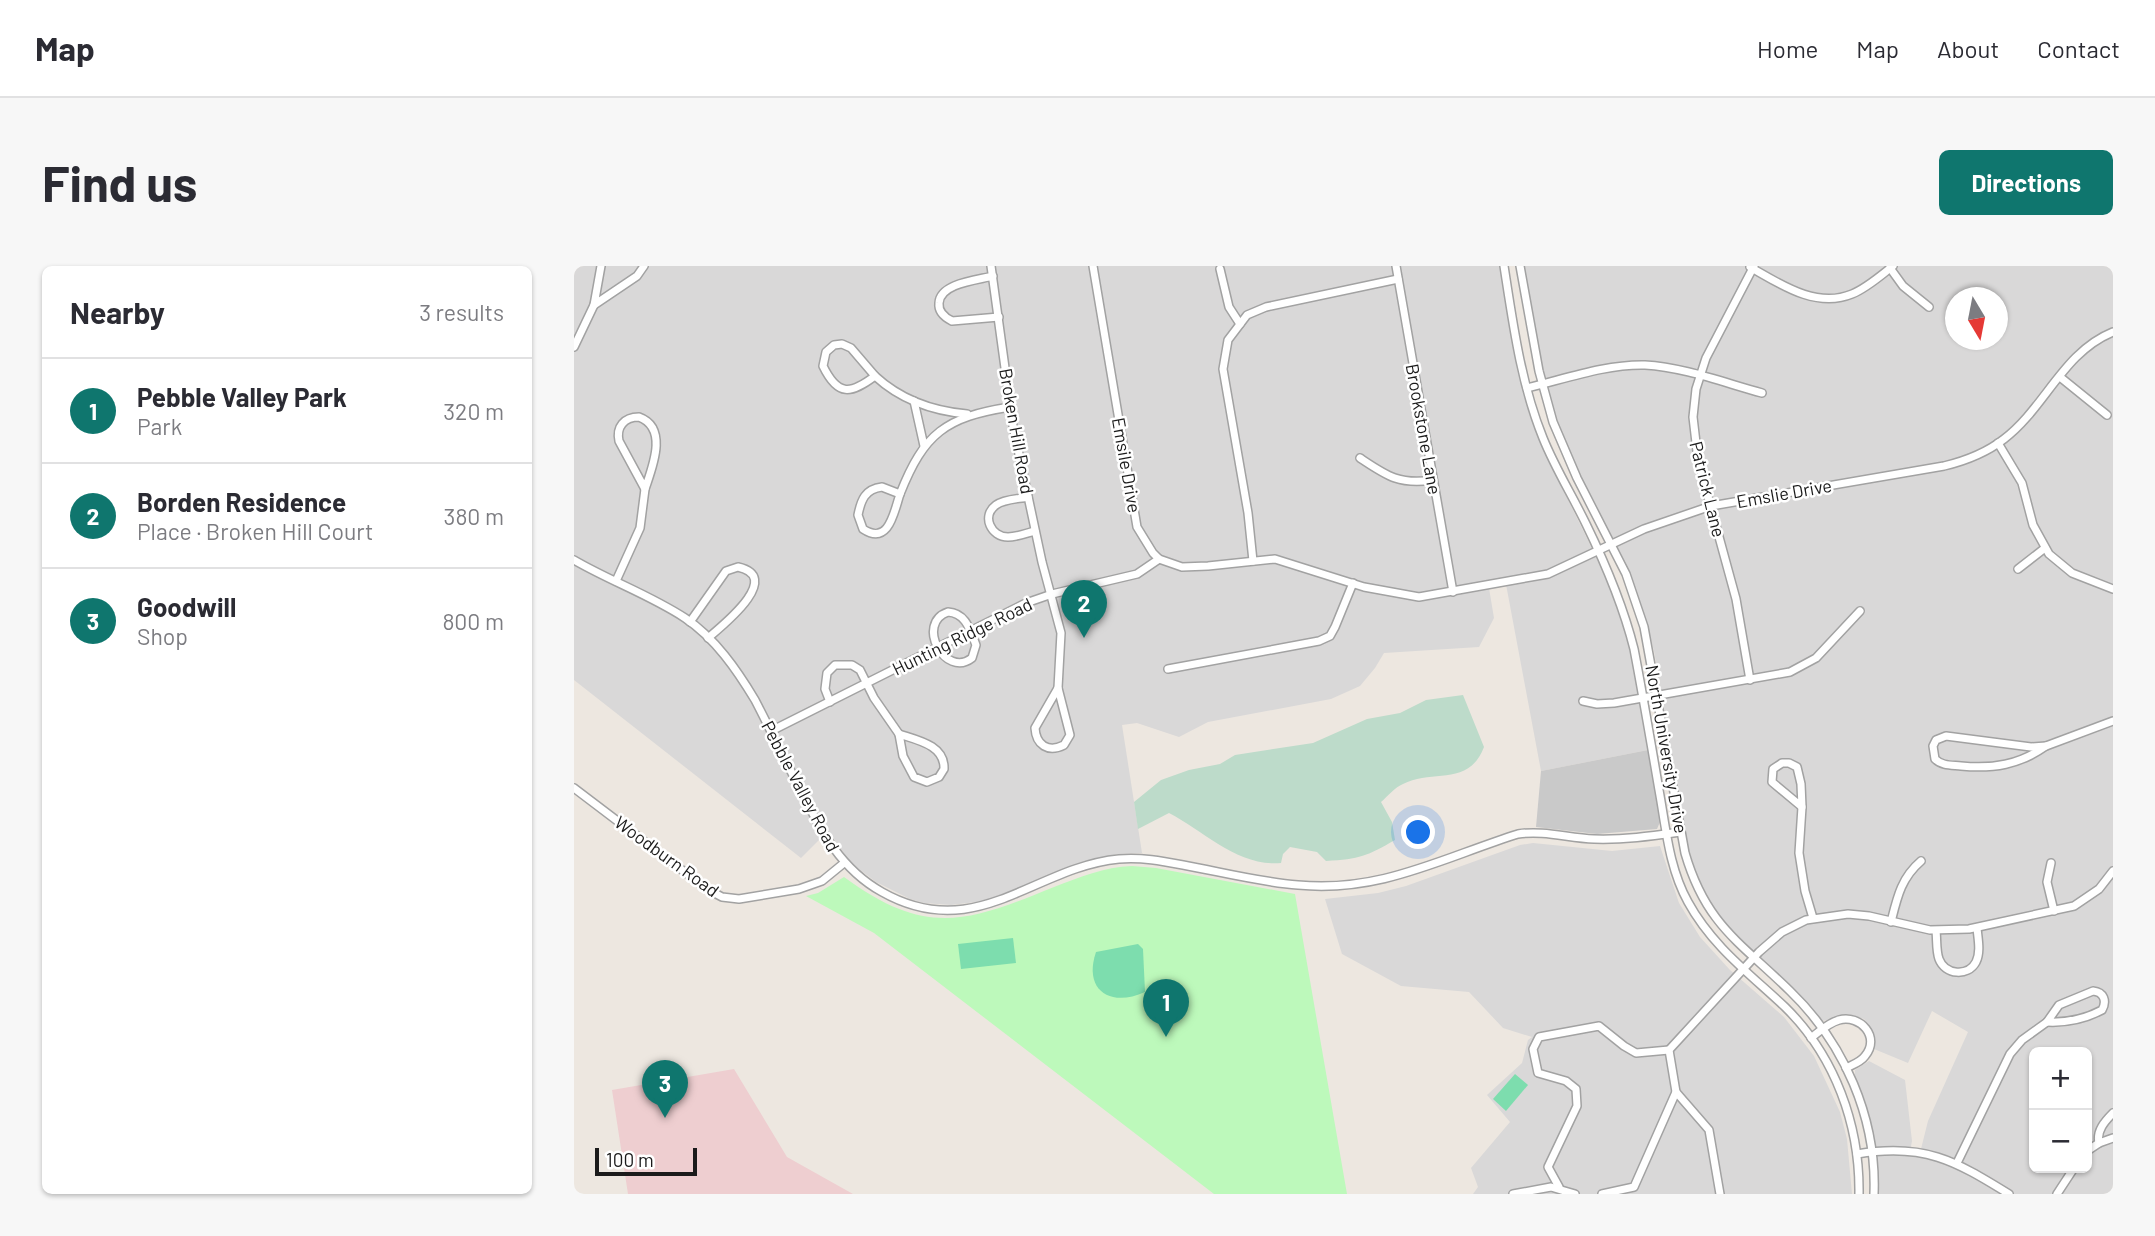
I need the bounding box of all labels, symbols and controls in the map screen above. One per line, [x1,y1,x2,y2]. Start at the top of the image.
text: Map [35,28,95,68]
text: Home [1757,34,1818,63]
text: Map [1856,34,1899,63]
text: About [1937,34,1999,63]
text: Contact [2037,34,2120,63]
button: Directions [1939,150,2113,215]
text: Find us [42,153,197,212]
north arrow [1945,287,2008,350]
text: Nearby [70,294,165,330]
text: 3 results [419,298,504,326]
street label: Brookstone Lane [1402,362,1446,496]
street label: Broken Hill Road [995,366,1039,496]
text: Pebble Valley Park [137,381,347,412]
text: 1 [89,397,97,425]
text: 320 m [443,397,504,425]
text: Park [137,412,182,440]
street label: Emsile Drive [1108,416,1146,514]
street label: Patrick Lane [1685,439,1731,539]
street label: Emslie Drive [1735,474,1833,512]
text: Borden Residence [137,486,346,517]
text: 2 [87,502,99,530]
text: 380 m [444,502,504,530]
text: Place · Broken Hill Court [137,517,373,545]
pin: 2 [1061,580,1107,638]
text: Goodwill [137,591,236,622]
street label: Hunting Ridge Road [888,593,1036,679]
text: 3 [87,607,99,635]
text: 800 m [442,607,504,635]
text: Shop [137,622,188,650]
street label: North University Drive [1641,663,1693,835]
street label: Pebble Valley Road [757,717,845,855]
street label: Woodburn Road [611,811,723,901]
your location [1401,815,1435,849]
pin: 1 [1143,979,1189,1037]
map controls [2029,1047,2092,1173]
button: + [2029,1047,2092,1110]
pin: 3 [642,1060,688,1118]
button: − [2029,1110,2092,1173]
scale bar [595,1145,696,1177]
text: 100 m [606,1148,654,1171]

